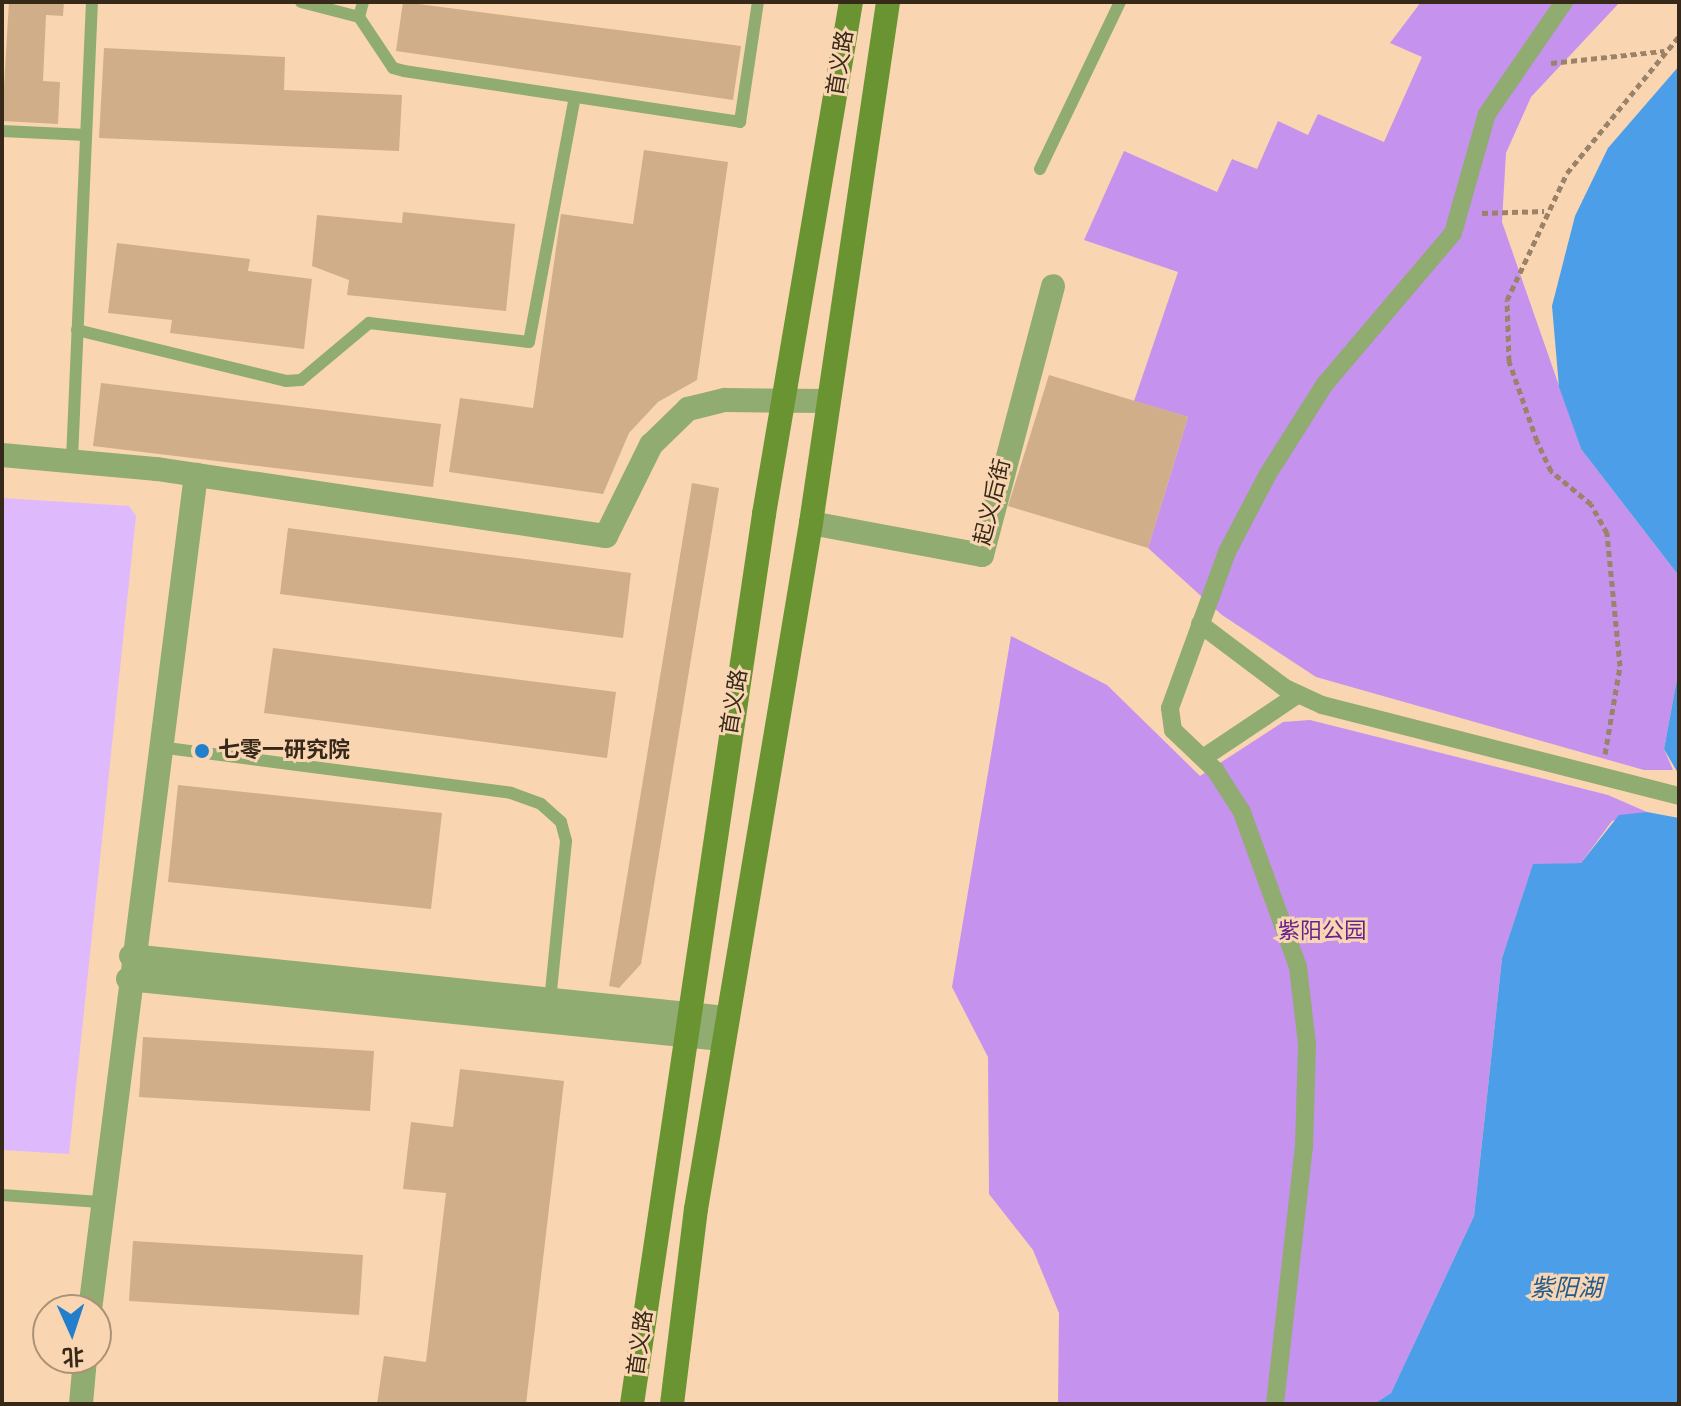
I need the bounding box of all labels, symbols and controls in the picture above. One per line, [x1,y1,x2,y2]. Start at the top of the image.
street label: 首义路 [823,28,859,98]
street label: 起义后街 [970,456,1016,548]
street label: 首义路 [717,667,753,737]
place label: 七零一研究院 [218,738,350,764]
marker: 七零一研究院 [193,742,211,760]
park label: 紫阳公园 [1278,919,1366,945]
water label: 紫阳湖 [1530,1276,1602,1304]
north arrow [32,1294,112,1374]
street label: 首义路 [623,1308,659,1378]
text: 北 [62,1344,85,1368]

